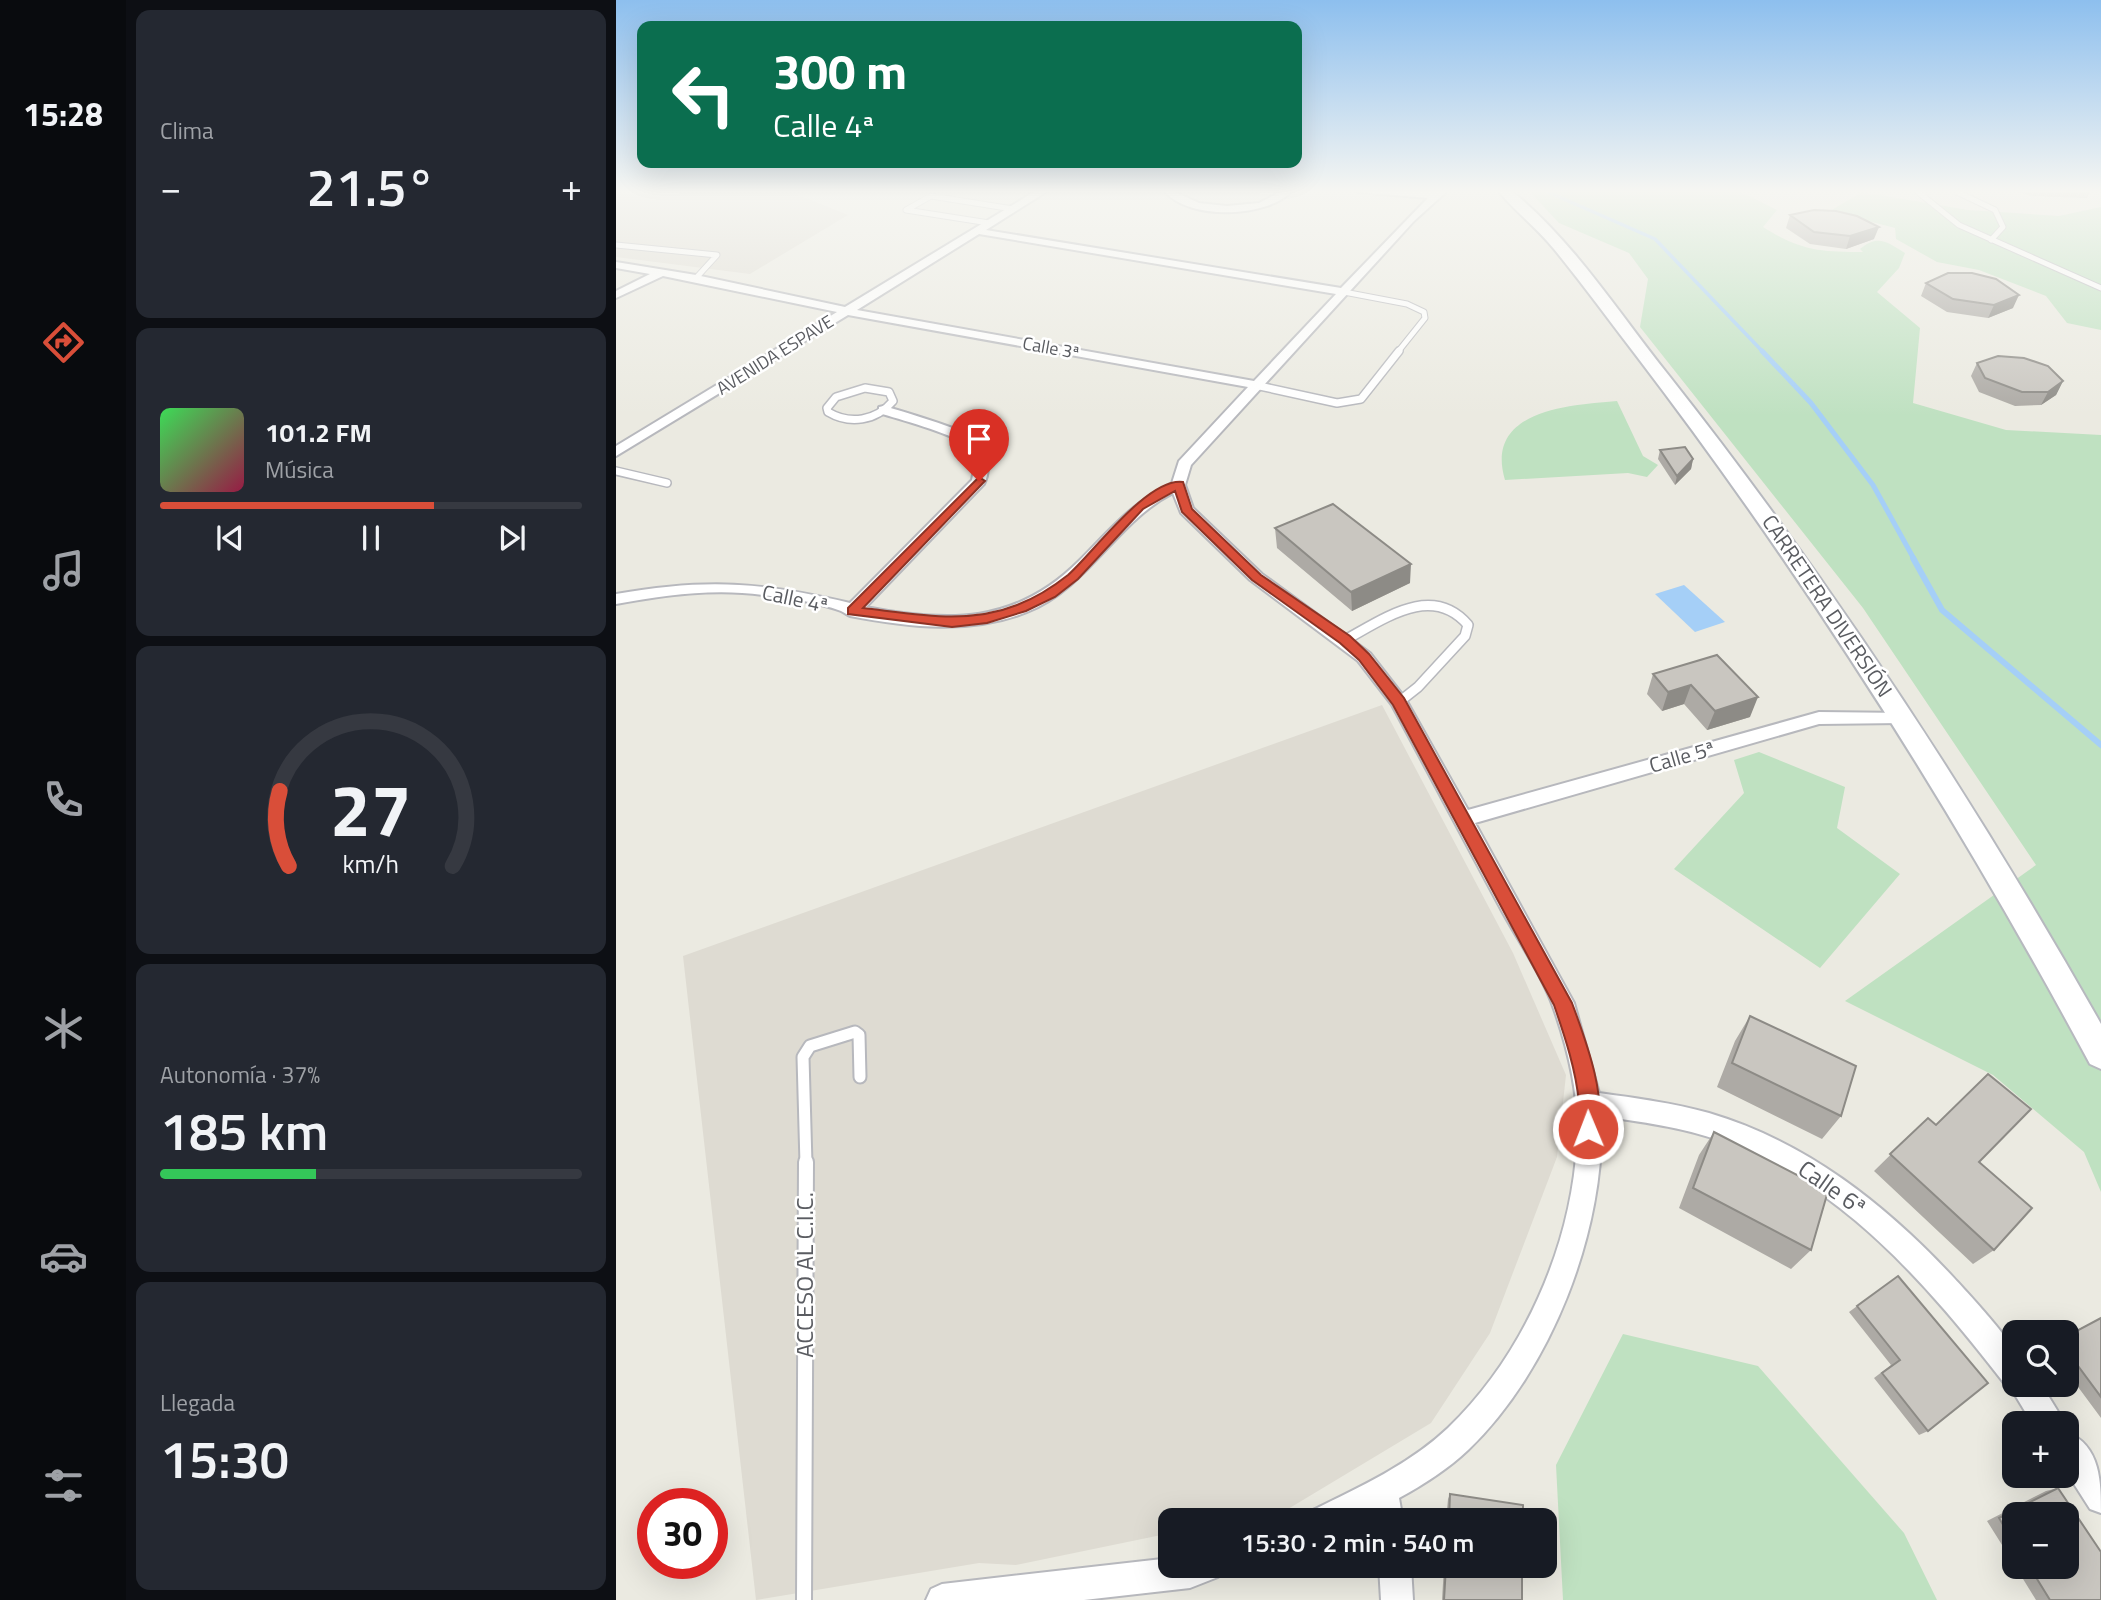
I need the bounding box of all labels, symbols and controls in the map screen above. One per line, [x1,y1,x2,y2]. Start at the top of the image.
text: 300 m [773,33,907,108]
icon: left [658,49,749,140]
text: 15:28 [23,90,103,138]
text: Calle 4ª [773,101,875,149]
text: Clima [160,113,214,148]
text: 21.5° [307,147,435,226]
text: − [160,158,181,216]
text: + [561,158,582,216]
street label: AVENIDA ESPAVE [711,308,839,401]
icon: directions [39,318,88,367]
street label: Calle 3ª [1021,329,1082,366]
pin [949,409,1009,481]
text: 101.2 FM [265,413,372,452]
icon: arrive [960,420,998,458]
text: Música [265,452,334,487]
street label: CARRETERA DIVERSIÓN [1755,508,1901,703]
icon: previous [211,519,249,557]
icon: pause [352,519,390,557]
icon: next [493,519,531,557]
icon: music [39,546,88,595]
street label: Calle 4ª [759,575,831,621]
street label: Calle 5ª [1645,731,1718,781]
text: 27 [330,754,412,864]
icon: phone [39,775,88,824]
text: km/h [343,845,399,883]
icon: climate [39,1004,88,1053]
text: Autonomía · 37% [160,1057,320,1092]
text: 185 km [160,1091,328,1170]
position arrow [1551,1092,1625,1166]
street label: Calle 6ª [1791,1151,1874,1224]
street label: ACCESO AL C.I.C. [786,1192,822,1358]
icon: car [39,1232,88,1281]
map controls [2002,1320,2079,1579]
button: search [2002,1320,2079,1397]
text: Llegada [160,1385,235,1420]
button: + [2002,1411,2079,1488]
text: 15:30 [160,1419,289,1498]
icon: filters [39,1461,88,1510]
speed limit sign: 30 [637,1488,728,1579]
button: − [2002,1502,2079,1579]
text: 15:30 · 2 min · 540 m [1241,1523,1474,1562]

